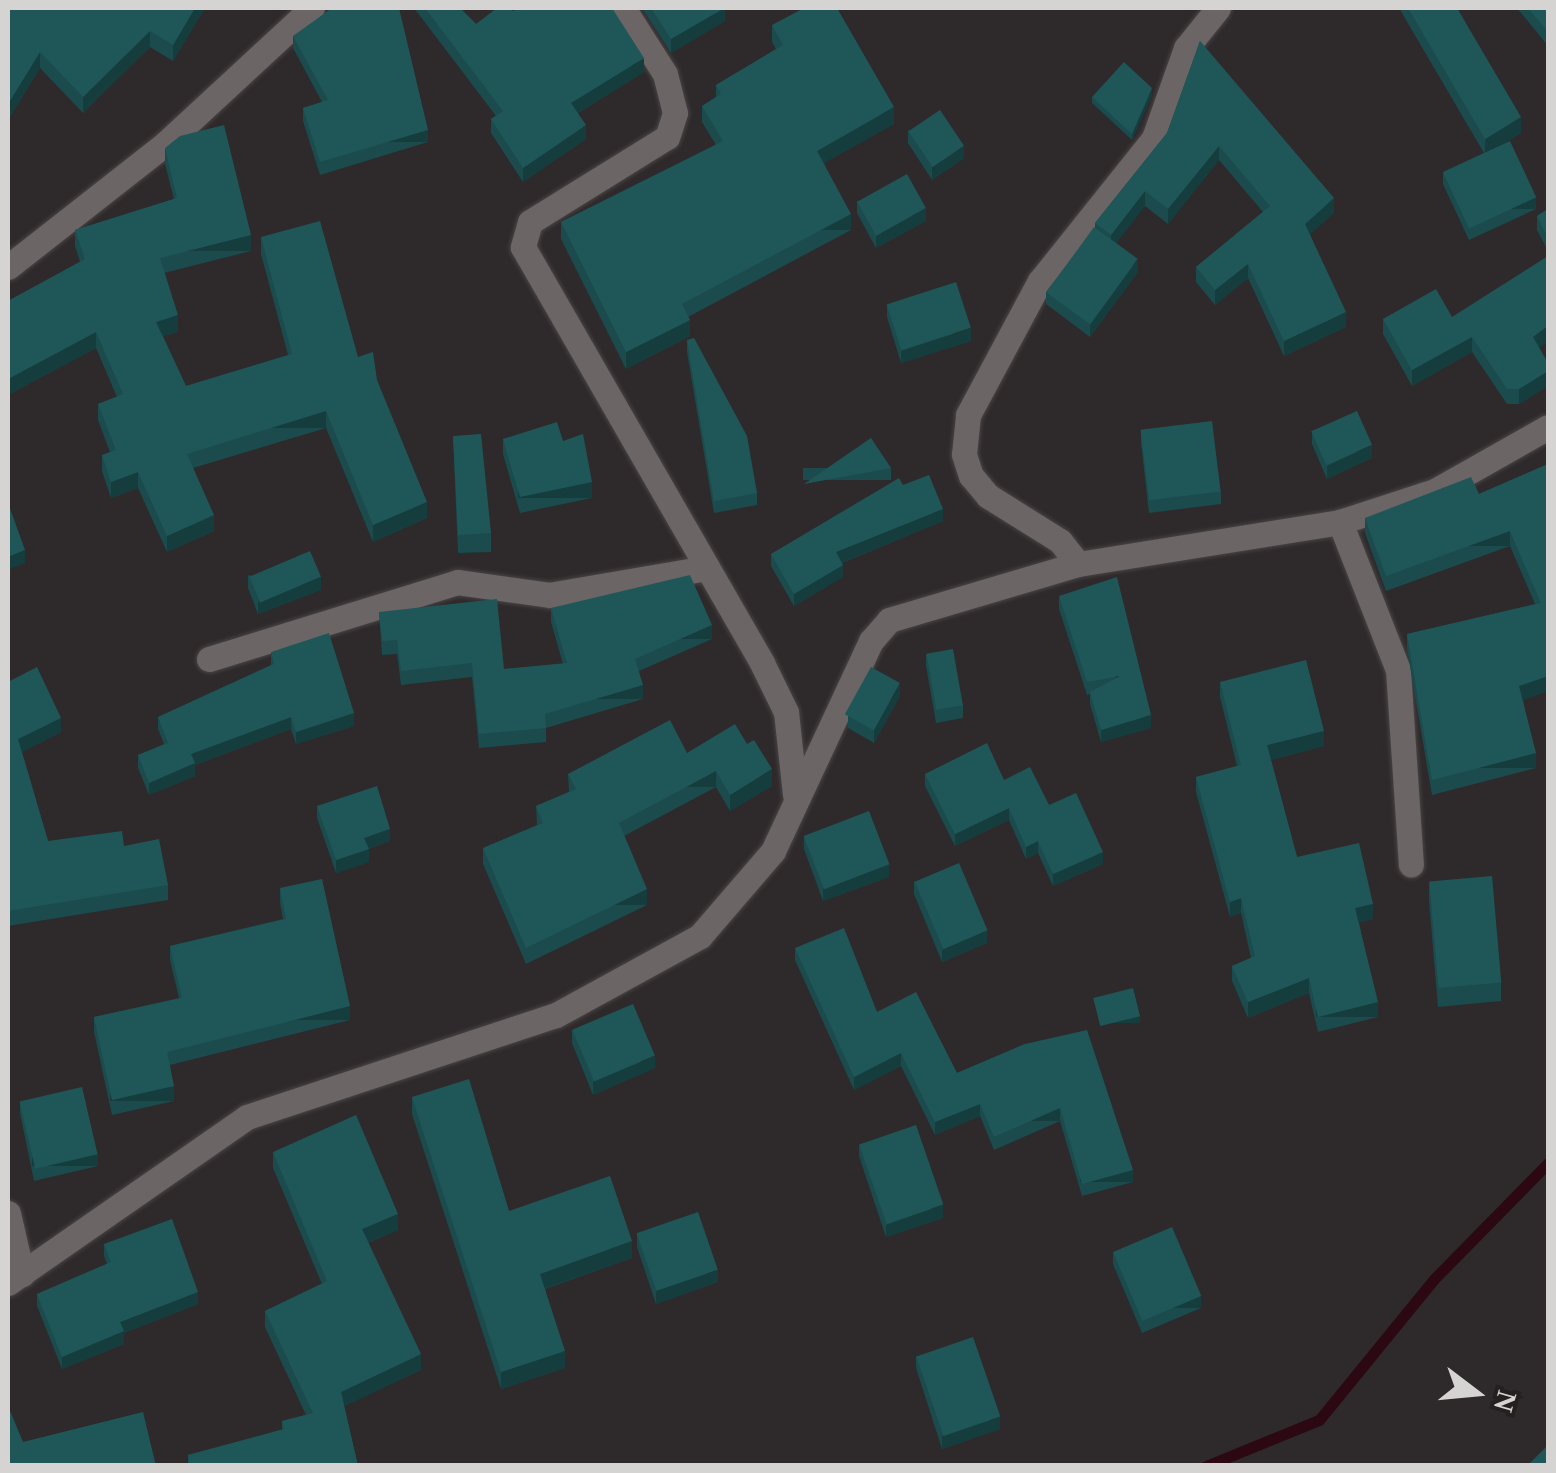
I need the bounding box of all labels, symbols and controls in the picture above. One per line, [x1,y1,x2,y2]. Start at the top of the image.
north arrow [1426,1343,1526,1443]
text: N [1488,1387,1523,1415]

